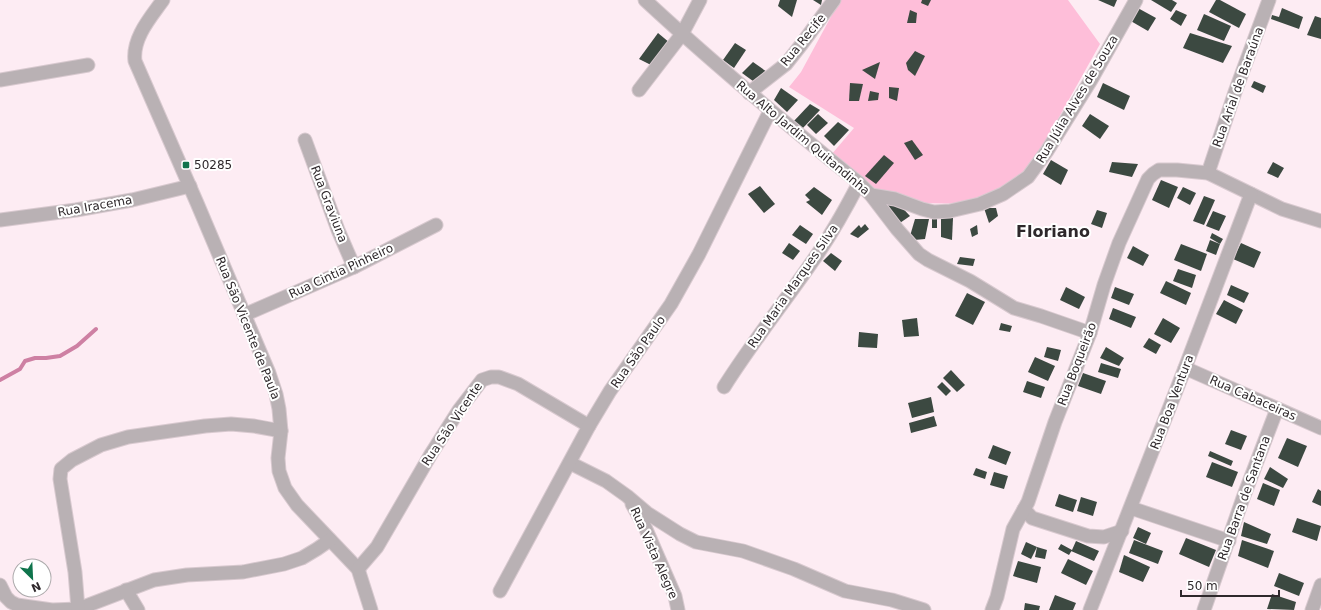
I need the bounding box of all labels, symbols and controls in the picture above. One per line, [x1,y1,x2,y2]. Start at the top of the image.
street label: Rua Recife [778,11,828,69]
street label: Rua Arial de Baraúna [1210,25,1266,149]
street label: Rua Júlia Alves de Souza [1033,33,1121,165]
street label: Rua Alto Jardim Quitandinha [734,78,872,198]
place label: 50285 [194,158,232,172]
marker: 50285 [181,160,191,170]
street label: Rua Graviuna [308,164,350,244]
street label: Rua Iracema [57,193,133,219]
street label: Rua Maria Marques Silva [745,222,841,350]
district label: Floriano [1016,222,1090,241]
street label: Rua Cintia Pinheiro [287,241,395,301]
street label: Rua São Vicente de Paula [213,255,283,401]
street label: Rua São Paulo [608,313,668,391]
street label: Rua Boqueirão [1055,321,1099,407]
street label: Rua Boa Ventura [1148,353,1196,451]
street label: Rua Cabaceiras [1208,373,1298,423]
street label: Rua São Vicente [419,380,485,468]
street label: Rua Barra de Santana [1215,434,1273,562]
street label: Rua Vista Alegre [628,505,680,601]
north arrow [12,558,52,598]
scale bar [1181,572,1279,598]
text: N [29,579,43,594]
text: 50 m [1187,579,1218,593]

